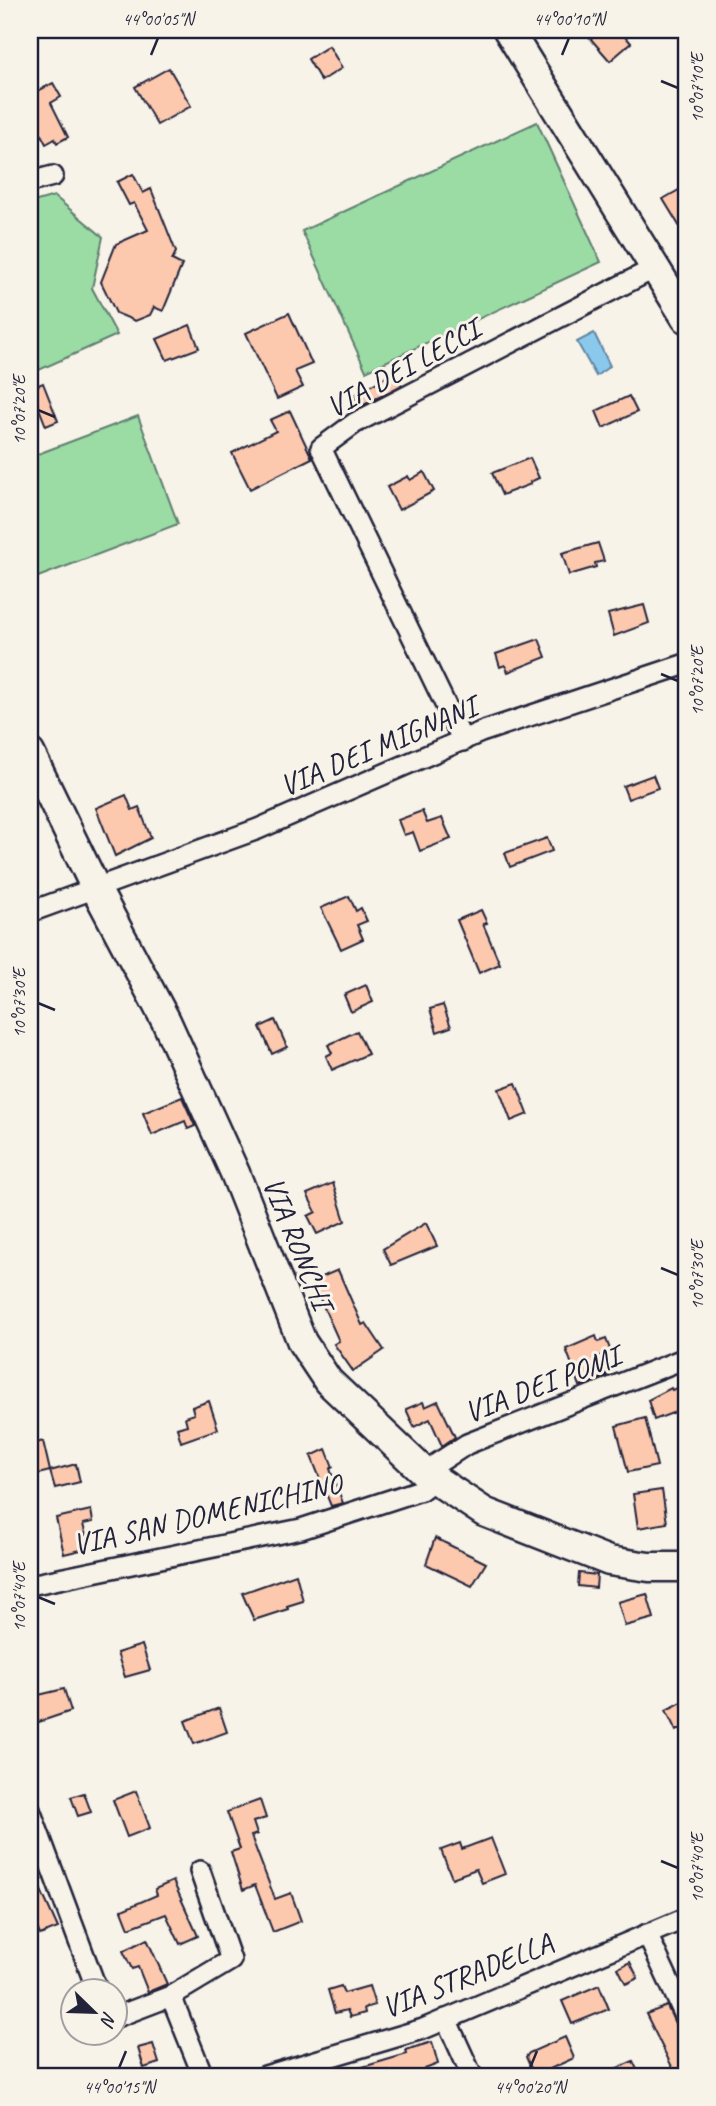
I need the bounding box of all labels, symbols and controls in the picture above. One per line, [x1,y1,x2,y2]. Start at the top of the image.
text: 44°00'05"N [123,8,197,30]
text: 44°00'10"N [534,8,608,30]
text: 10°07'10"E [686,51,708,123]
street label: VIA DEI LECCI [320,307,492,426]
text: 10°07'20"E [8,373,30,445]
text: 10°07'20"E [686,644,708,716]
street label: VIA DEI MIGNANI [274,685,488,804]
text: 10°07'30"E [8,966,30,1038]
street label: VIA RONCHI [254,1171,344,1321]
text: 10°07'30"E [686,1238,708,1310]
street label: VIA DEI POMI [459,1335,631,1431]
street label: VIA SAN DOMENICHINO [69,1464,348,1563]
text: 10°07'40"E [8,1560,30,1632]
text: 10°07'40"E [686,1831,708,1903]
street label: VIA STRADELLA [376,1923,559,2026]
north arrow [60,1976,130,2046]
text: N [94,2008,122,2031]
text: 44°00'15"N [84,2076,158,2098]
text: 44°00'20"N [495,2076,569,2098]

